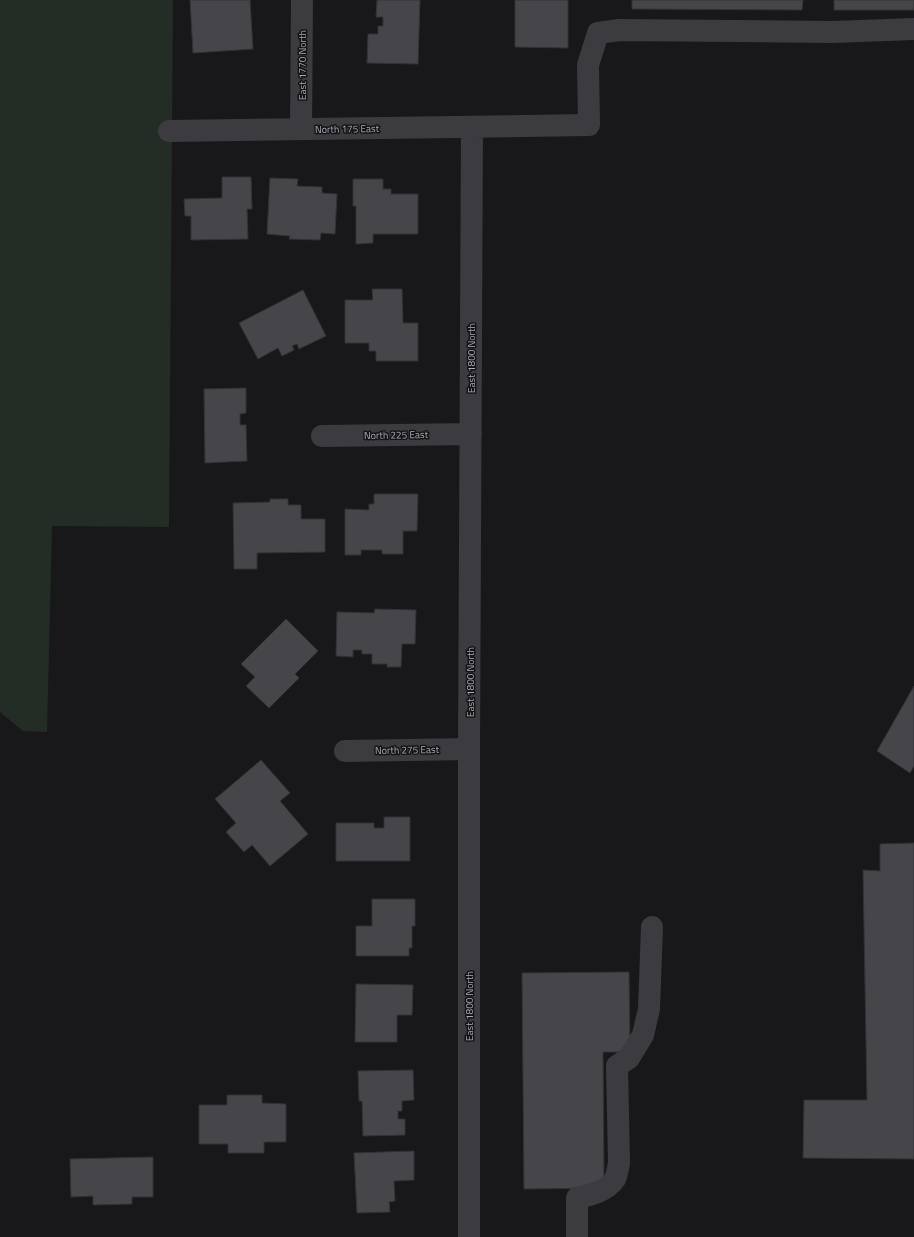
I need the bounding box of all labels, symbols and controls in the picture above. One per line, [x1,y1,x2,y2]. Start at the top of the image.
street label: East 1770 North [295,30,310,100]
street label: North 175 East [315,121,380,137]
street label: East 1800 North [464,323,479,393]
street label: North 225 East [364,427,429,443]
street label: East 1800 North [463,647,478,717]
street label: North 275 East [375,742,440,758]
street label: East 1800 North [462,971,477,1041]

